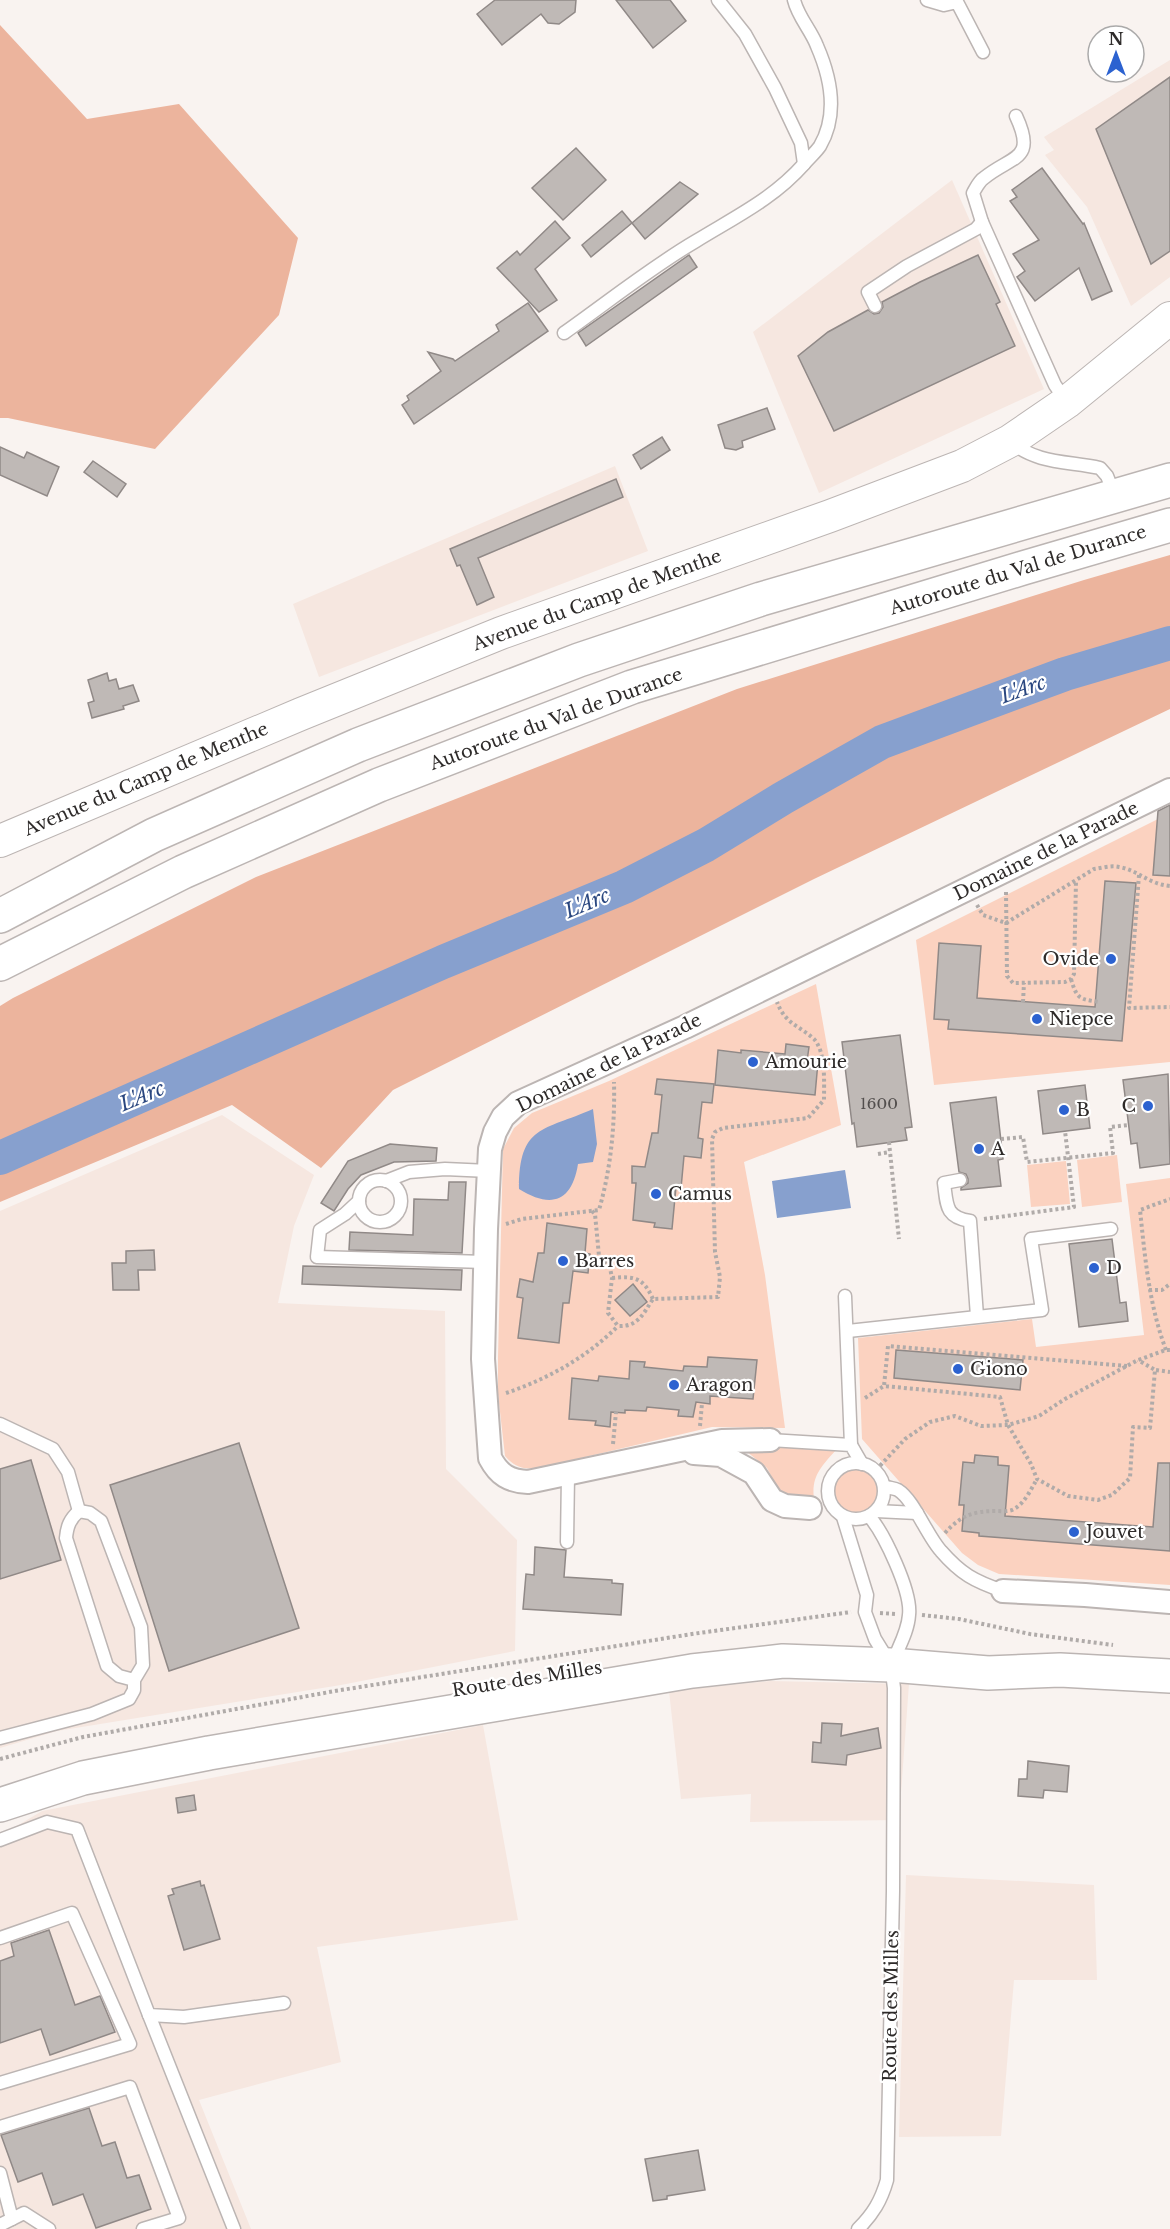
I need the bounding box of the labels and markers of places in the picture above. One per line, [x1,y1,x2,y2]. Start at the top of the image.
place label: Ovide [1042,948,1099,970]
marker: Ovide [1104,952,1118,966]
place label: Niepce [1049,1008,1114,1030]
marker: Niepce [1030,1012,1044,1026]
place label: Amourie [764,1051,847,1073]
marker: Amourie [746,1055,760,1069]
place label: C [1122,1095,1136,1117]
place label: B [1076,1099,1090,1121]
marker: C [1141,1099,1155,1113]
marker: B [1057,1103,1071,1117]
place label: A [990,1138,1006,1160]
marker: A [972,1142,986,1156]
place label: Camus [668,1183,732,1205]
marker: Camus [649,1187,663,1201]
place label: Barres [575,1250,634,1272]
marker: Barres [556,1254,570,1268]
place label: D [1106,1257,1122,1279]
marker: D [1087,1261,1101,1275]
place label: Giono [970,1358,1028,1380]
marker: Giono [951,1362,965,1376]
place label: Aragon [685,1374,753,1396]
marker: Aragon [667,1378,681,1392]
place label: Jouvet [1084,1521,1144,1543]
marker: Jouvet [1067,1525,1081,1539]

